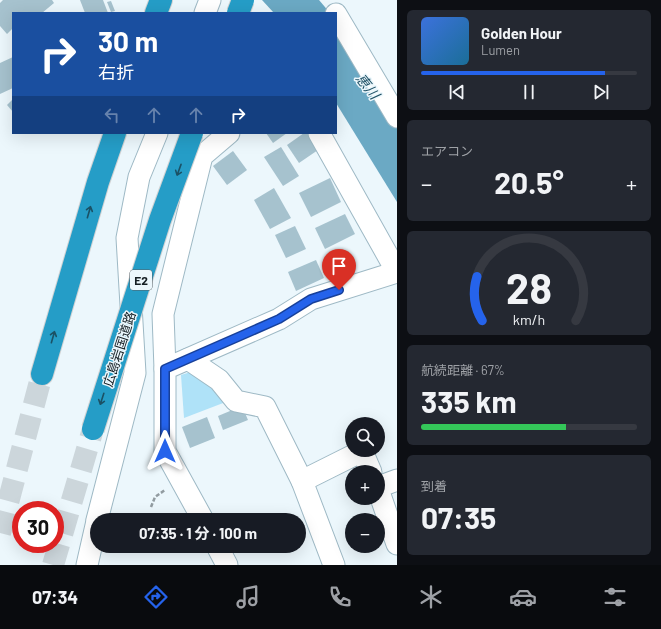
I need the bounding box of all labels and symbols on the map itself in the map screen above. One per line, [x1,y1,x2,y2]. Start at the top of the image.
water label: 恵川 [353,70,385,104]
one-way arrow [174,163,182,175]
one-way arrow [86,206,93,219]
pin [322,249,356,290]
road number: E2 [130,270,152,290]
street label: 広島岩国道路 [99,309,139,389]
one-way arrow [49,331,57,344]
one-way arrow [98,393,106,405]
position arrow [144,430,186,472]
speed limit sign: 30 [12,501,64,553]

